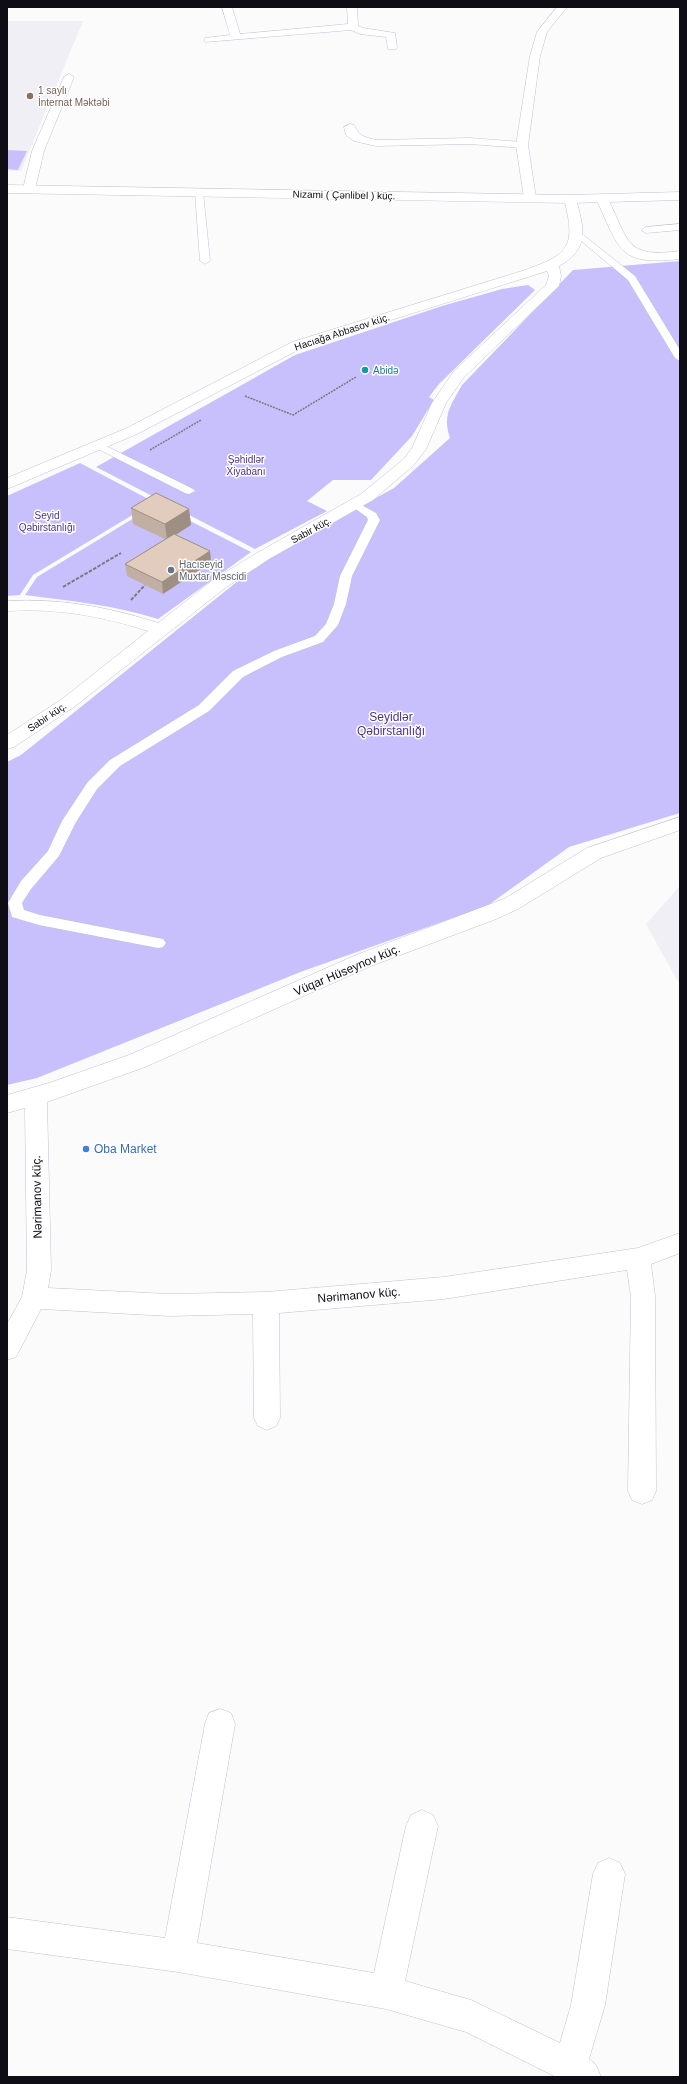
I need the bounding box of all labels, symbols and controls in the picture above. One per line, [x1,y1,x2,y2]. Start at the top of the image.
place label: 1 saylı İnternat Məktəbi [38,85,110,108]
marker: 1 saylı İnternat Məktəbi [25,91,35,101]
street label: Nizami ( Çənlibel ) küç. [293,189,395,201]
street label: Hacıağa Abbasov küç. [293,311,391,353]
marker: Abidə [360,365,370,375]
place label: Abidə [373,365,399,376]
park label: Şəhidlər Xiyabanı [227,454,265,477]
park label: Seyid Qəbirstanlığı [19,510,75,533]
street label: Sabir küç. [289,514,333,546]
place label: Hacıseyid Muxtar Məscidi [179,559,246,582]
marker: Hacıseyid Muxtar Məscidi [166,565,176,575]
street label: Sabir küç. [25,700,69,734]
park label: Seyidlər Qəbirstanlığı [357,710,425,738]
street label: Vüqar Hüseynov küç. [292,941,402,999]
place label: Oba Market [94,1142,157,1156]
marker: Oba Market [81,1144,91,1154]
street label: Nərimanov küç. [29,1155,45,1239]
street label: Nərimanov küç. [317,1284,401,1306]

